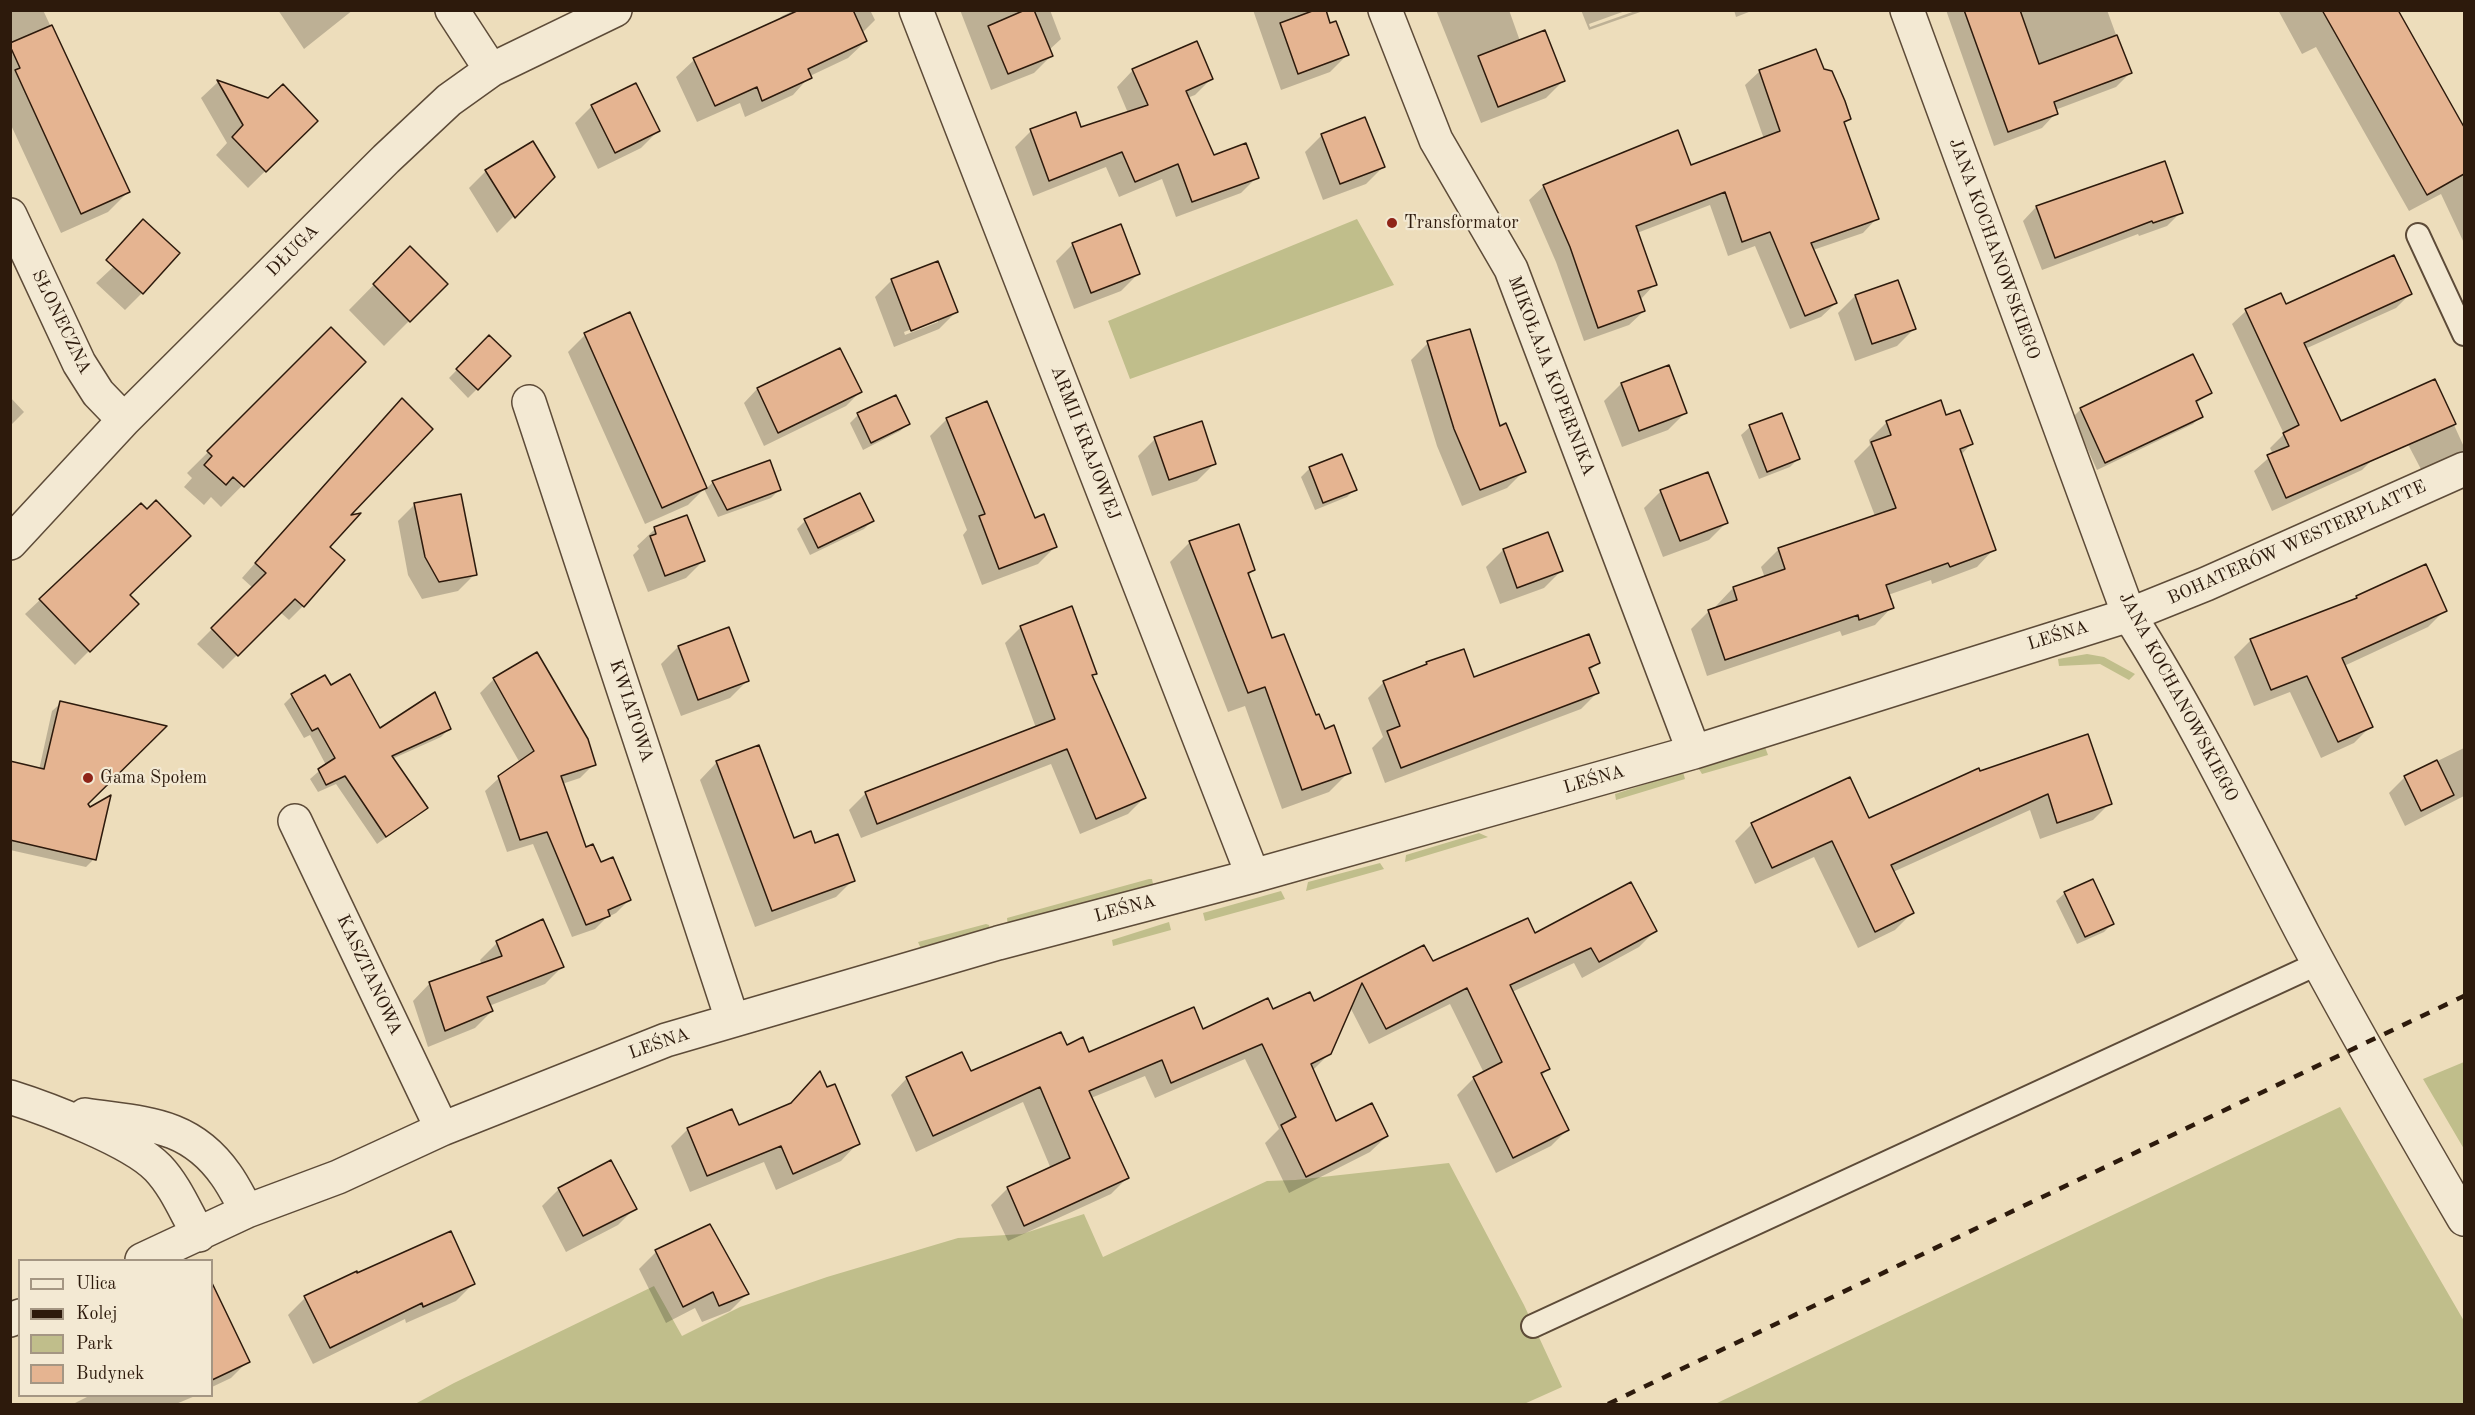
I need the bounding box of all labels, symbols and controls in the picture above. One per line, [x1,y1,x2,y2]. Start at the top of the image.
street label: JANA KOCHANOWSKIEGO [1944,135,2044,363]
place label: Transformator [1404,212,1519,234]
marker: Transformator [1385,216,1399,230]
street label: DŁUGA [262,220,324,282]
street label: SŁONECZNA [26,266,96,378]
street label: MIKOŁAJA KOPERNIKA [1503,273,1599,479]
street label: ARMII KRAJOWEJ [1046,363,1124,523]
street label: BOHATERÓW WESTERPLATTE [2164,476,2430,610]
street label: JANA KOCHANOWSKIEGO [2114,589,2242,805]
street label: LEŚNA [2025,617,2091,655]
street label: KWIATOWA [604,657,658,765]
street label: LEŚNA [1561,761,1627,799]
place label: Gama Społem [100,767,207,789]
marker: Gama Społem [81,771,95,785]
street label: LEŚNA [1092,890,1158,928]
street label: KASZTANOWA [332,911,406,1039]
street label: LEŚNA [626,1024,692,1064]
legend [18,1259,213,1397]
text: Ulica [76,1275,117,1293]
text: Kolej [76,1305,117,1323]
text: Park [76,1335,113,1353]
text: Budynek [76,1365,144,1383]

